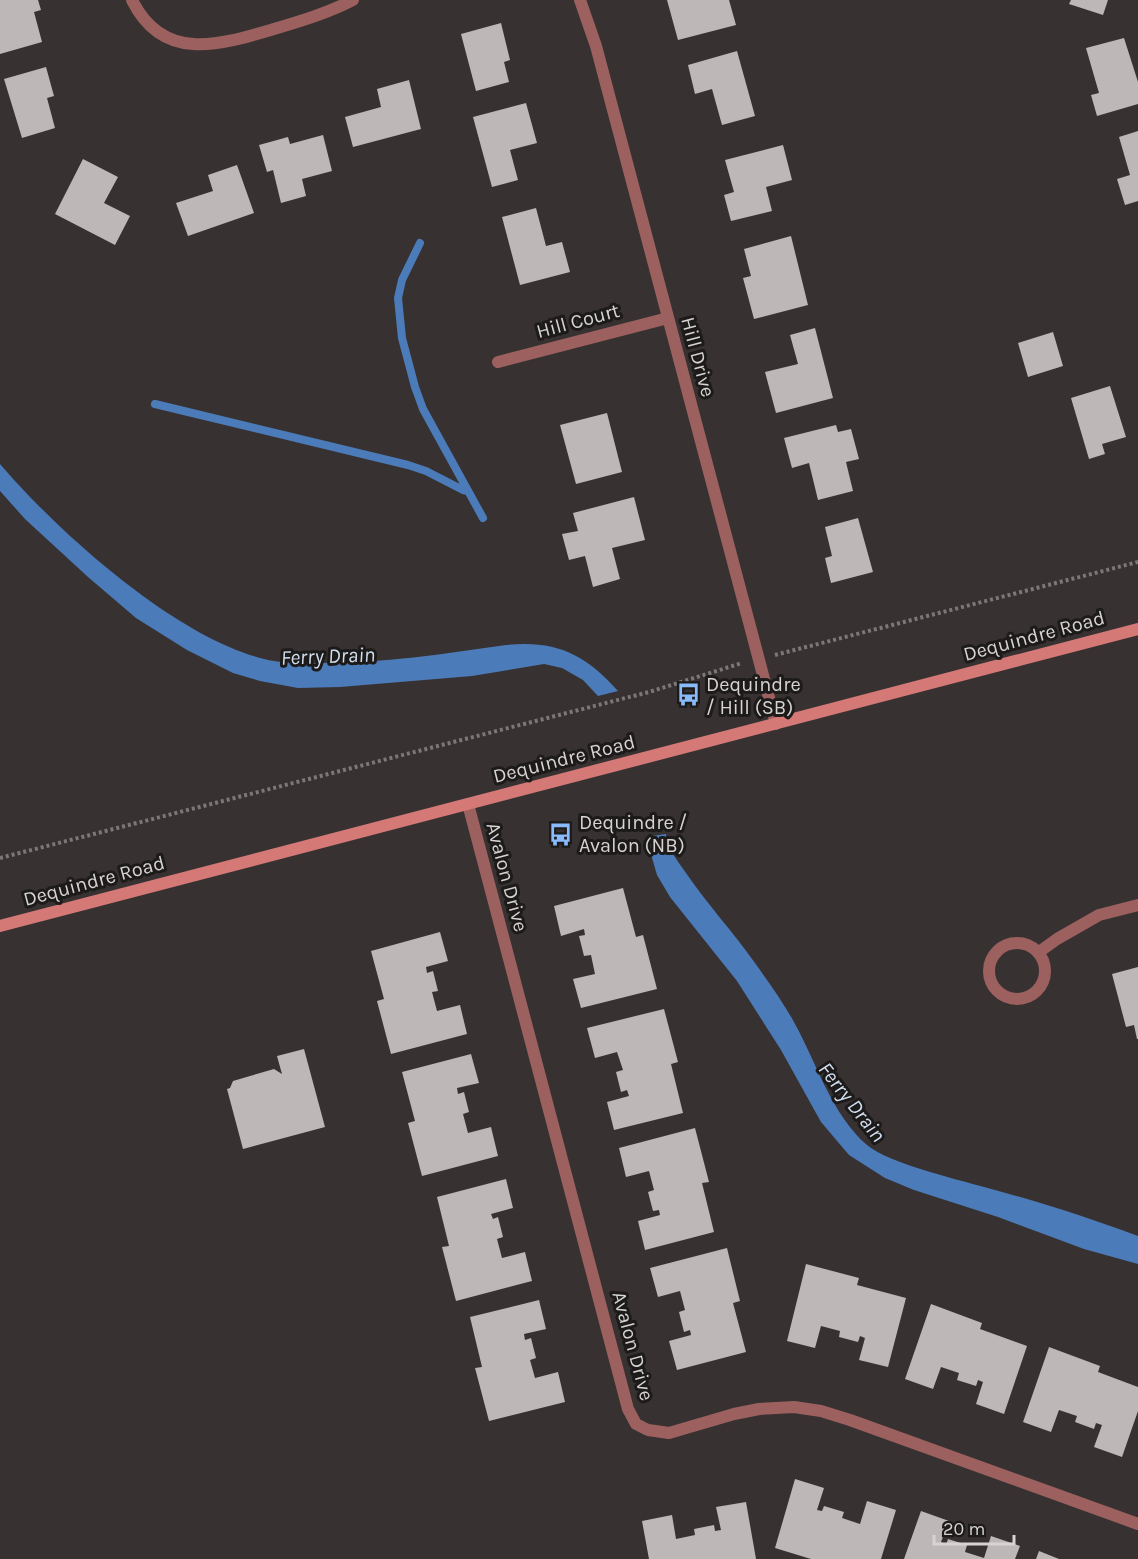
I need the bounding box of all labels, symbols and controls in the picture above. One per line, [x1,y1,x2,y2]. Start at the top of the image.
street label: Hill Court [534,299,623,343]
street label: Hill Drive [676,314,720,400]
street label: Dequindre Road [961,606,1107,666]
water label: Ferry Drain [280,642,376,670]
place label: Dequindre / Hill (SB) [706,673,801,719]
bus stop icon: Dequindre / Hill (SB) [675,682,701,708]
street label: Dequindre Road [491,730,637,788]
place label: Dequindre / Avalon (NB) [579,811,687,857]
street label: Avalon Drive [481,820,533,934]
bus stop icon: Dequindre / Avalon (NB) [548,821,574,847]
street label: Dequindre Road [21,851,167,911]
water label: Ferry Drain [813,1057,891,1147]
street label: Avalon Drive [607,1289,659,1403]
scale bar [934,1508,1014,1546]
text: 20 m [943,1518,985,1540]

